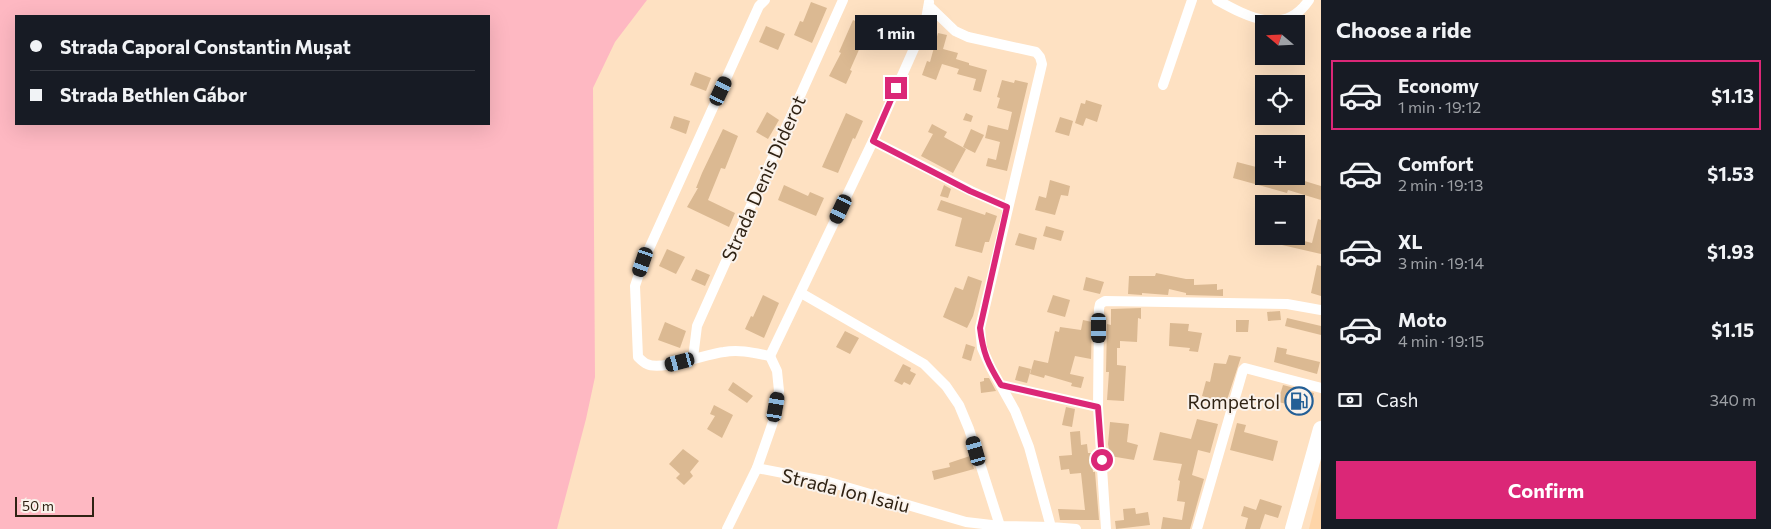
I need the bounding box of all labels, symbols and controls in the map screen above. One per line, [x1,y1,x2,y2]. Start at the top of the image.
north arrow [1255,15,1305,65]
map controls [1255,15,1305,245]
callout: 1 min [855,16,937,51]
text: Choose a ride [1336,16,1471,43]
text: 1 min [877,23,915,42]
text: Strada Caporal Constantin Mușat [60,35,351,58]
icon: car [1338,73,1383,118]
car [707,74,734,108]
text: Economy [1398,74,1479,97]
button: locate [1255,75,1305,125]
route end [885,77,907,99]
text: Strada Bethlen Gábor [60,83,247,106]
text: $1.13 [1711,84,1754,107]
street label: Strada Denis Diderot [716,91,810,264]
text: 1 min · 19:12 [1398,97,1481,116]
button: + [1255,135,1305,185]
icon: car [1338,151,1383,196]
text: Comfort [1398,152,1474,175]
text: $1.53 [1707,162,1754,185]
text: 2 min · 19:13 [1398,175,1483,194]
car [827,192,854,226]
button: − [1255,195,1305,245]
icon: car [1338,229,1383,274]
text: XL [1398,230,1423,253]
text: $1.93 [1707,240,1754,263]
car [631,245,654,279]
text: 3 min · 19:14 [1398,253,1484,272]
icon: car [1338,307,1383,352]
text: Moto [1398,308,1447,331]
car [1091,313,1106,343]
text: $1.15 [1711,318,1754,341]
text: 4 min · 19:15 [1398,331,1484,350]
car [663,351,696,373]
fuel station icon: Rompetrol [1284,386,1314,416]
icon: cash [1336,386,1364,414]
text: Cash [1376,388,1418,411]
place label: Rompetrol [1188,390,1280,413]
text: 340 m [1710,390,1756,409]
car [766,391,785,423]
car [964,435,987,467]
route start [1091,449,1113,471]
button: Confirm [1336,461,1756,519]
street label: Strada Ion Isaiu [780,463,912,517]
scale bar [15,494,94,517]
text: 50 m [22,497,54,514]

